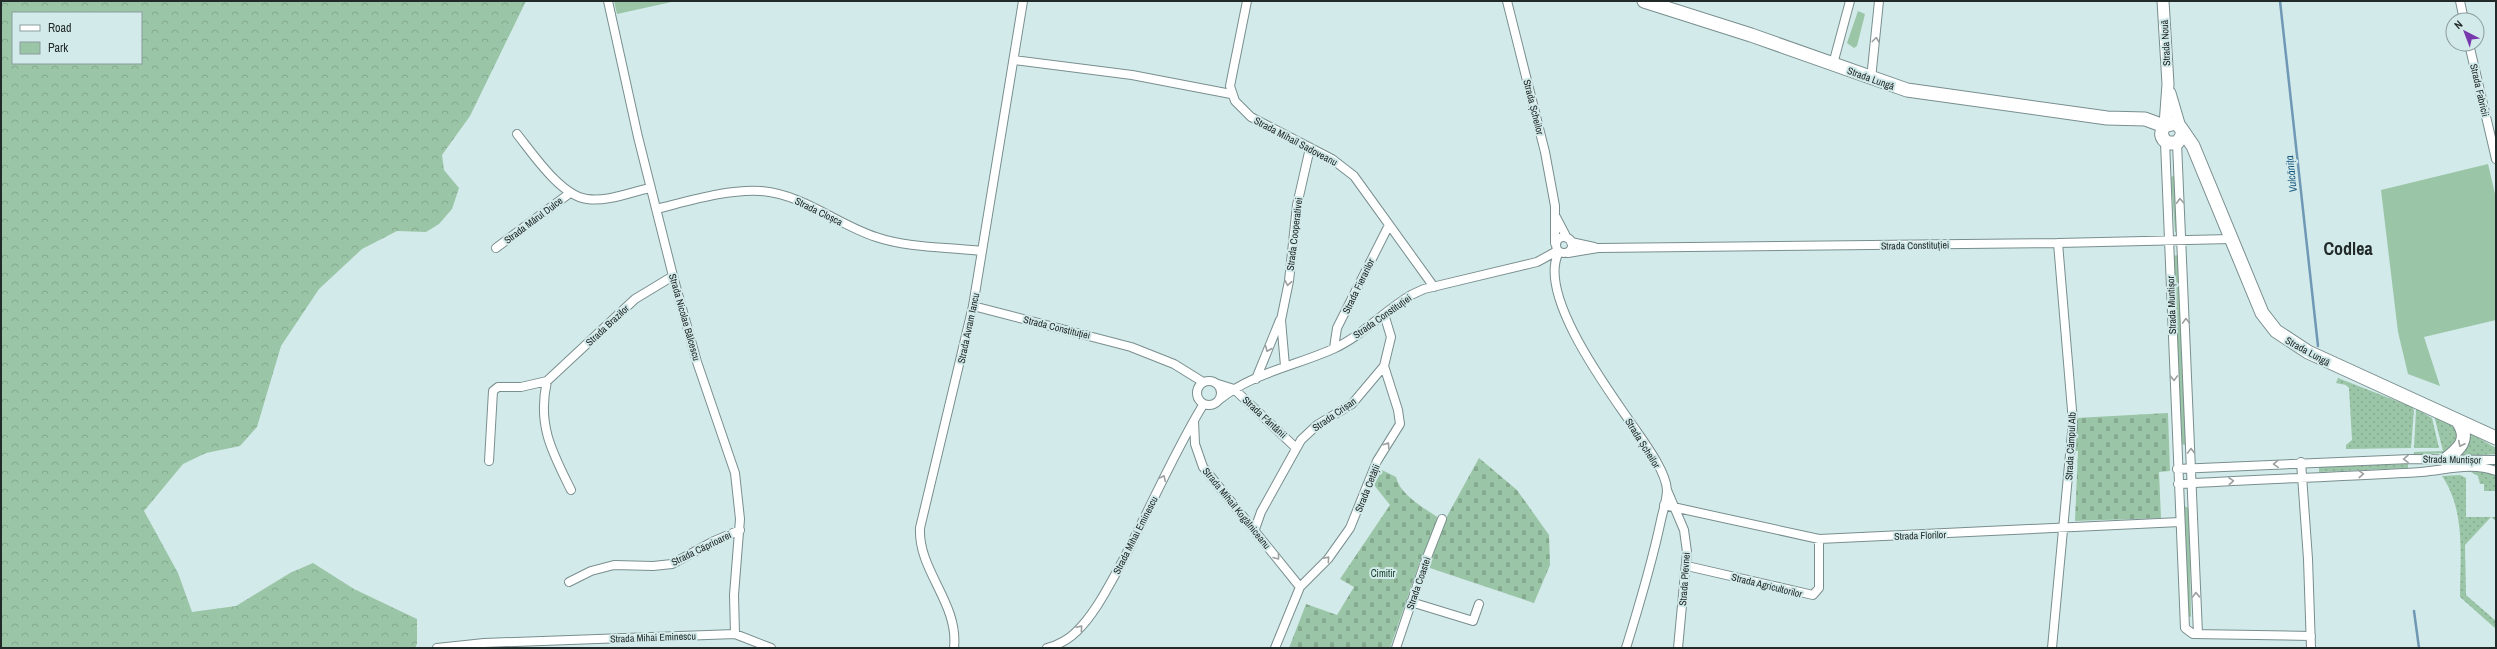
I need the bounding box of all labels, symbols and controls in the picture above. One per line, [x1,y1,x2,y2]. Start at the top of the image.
legend [12,12,142,64]
north arrow [2445,12,2485,52]
text: N [2451,17,2465,32]
street label: Strada Nouă [2158,19,2173,66]
text: Road [48,20,72,36]
one-way arrow [1871,37,1880,43]
text: Park [48,40,68,56]
street label: Strada Fabricii [2467,62,2492,118]
street label: Strada Lungă [1845,64,1897,93]
street label: Strada Șcheilor [1520,78,1547,136]
street label: Strada Mihail Sadoveanu [1252,114,1340,169]
water label: Vulcănița [2282,155,2300,193]
street label: Strada Mărul Dulce [501,194,566,247]
street label: Strada Cloșca [793,194,845,229]
street label: Strada Cooperativei [1284,197,1305,271]
one-way arrow [2176,198,2185,204]
district label: Codlea [2323,236,2373,261]
street label: Strada Constituției [1881,238,1949,253]
street label: Strada Fierarilor [1340,256,1377,316]
street label: Strada Nicolae Bălcescu [666,272,703,362]
street label: Strada Muntișor [2164,275,2179,334]
one-way arrow [1284,280,1293,286]
street label: Strada Constituției [1351,291,1414,341]
street label: Strada Avram Iancu [955,292,982,365]
street label: Strada Brazilor [583,302,632,349]
street label: Strada Constituției [1022,313,1092,342]
one-way arrow [2181,318,2190,324]
street label: Strada Lungă [2283,334,2333,369]
one-way arrow [1265,346,1273,353]
one-way arrow [2170,375,2178,381]
street label: Strada Fântânii [1240,393,1290,441]
street label: Strada Crișan [1310,395,1359,434]
street label: Strada Câmpul Alb [2062,411,2079,481]
street label: Strada Șcheilor [1622,416,1663,471]
one-way arrow [2458,440,2466,447]
one-way arrow [1383,442,1390,449]
one-way arrow [2187,448,2195,454]
street label: Strada Muntișor [2423,452,2482,467]
one-way arrow [2403,455,2409,463]
one-way arrow [2273,459,2279,468]
street label: Strada Cetății [1352,462,1383,514]
street label: Strada Mihail Kogălniceanu [1200,465,1274,552]
one-way arrow [2358,470,2364,479]
one-way arrow [1158,475,1166,483]
one-way arrow [2228,477,2234,486]
street label: Strada Mihai Eminescu [1110,494,1161,576]
street label: Strada Căprioarei [669,528,733,569]
street label: Strada Florilor [1894,528,1946,543]
street label: Strada Plevnei [1676,552,1693,606]
one-way arrow [1272,553,1279,560]
street label: Strada Coastei [1403,555,1434,611]
one-way arrow [1323,556,1330,564]
park label: Cimitir [1371,567,1396,580]
street label: Strada Agricultorilor [1730,570,1804,601]
one-way arrow [2192,592,2201,598]
one-way arrow [1075,625,1082,633]
street label: Strada Mihai Eminescu [610,630,696,645]

